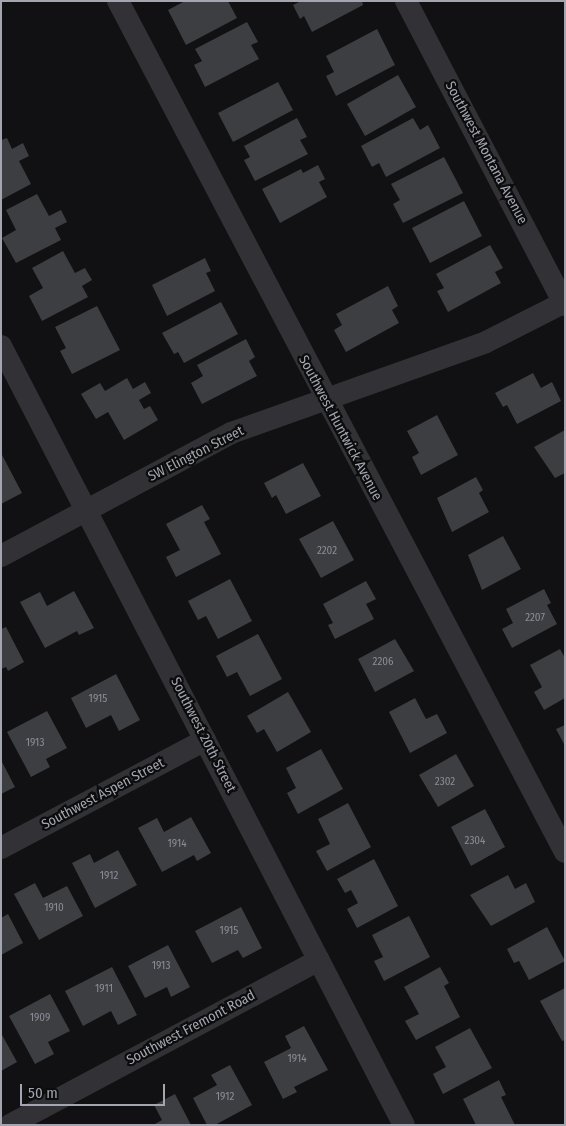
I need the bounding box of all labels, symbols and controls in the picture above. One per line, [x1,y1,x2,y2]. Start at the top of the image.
street label: Southwest Montana Avenue [441,79,531,227]
street label: Southwest Huntwick Avenue [295,353,385,503]
street label: SW Elington Street [145,423,247,485]
house number: 2202 [317,544,337,558]
house number: 2207 [525,611,545,625]
house number: 2206 [373,655,393,669]
street label: Southwest 20th Street [167,675,239,795]
house number: 1915 [89,692,107,706]
house number: 1913 [26,736,44,750]
street label: Southwest Aspen Street [39,755,167,833]
house number: 2302 [435,775,455,789]
house number: 2304 [465,834,485,848]
house number: 1914 [167,837,187,851]
house number: 1912 [100,869,118,883]
house number: 1910 [44,901,64,915]
house number: 1915 [220,924,238,938]
house number: 1913 [152,959,170,973]
house number: 1911 [95,982,113,996]
street label: Southwest Fremont Road [124,987,258,1069]
house number: 1909 [30,1011,50,1025]
house number: 1914 [287,1052,307,1066]
scale bar [22,1074,168,1106]
text: 50 m [28,1084,58,1102]
house number: 1912 [216,1090,234,1104]

